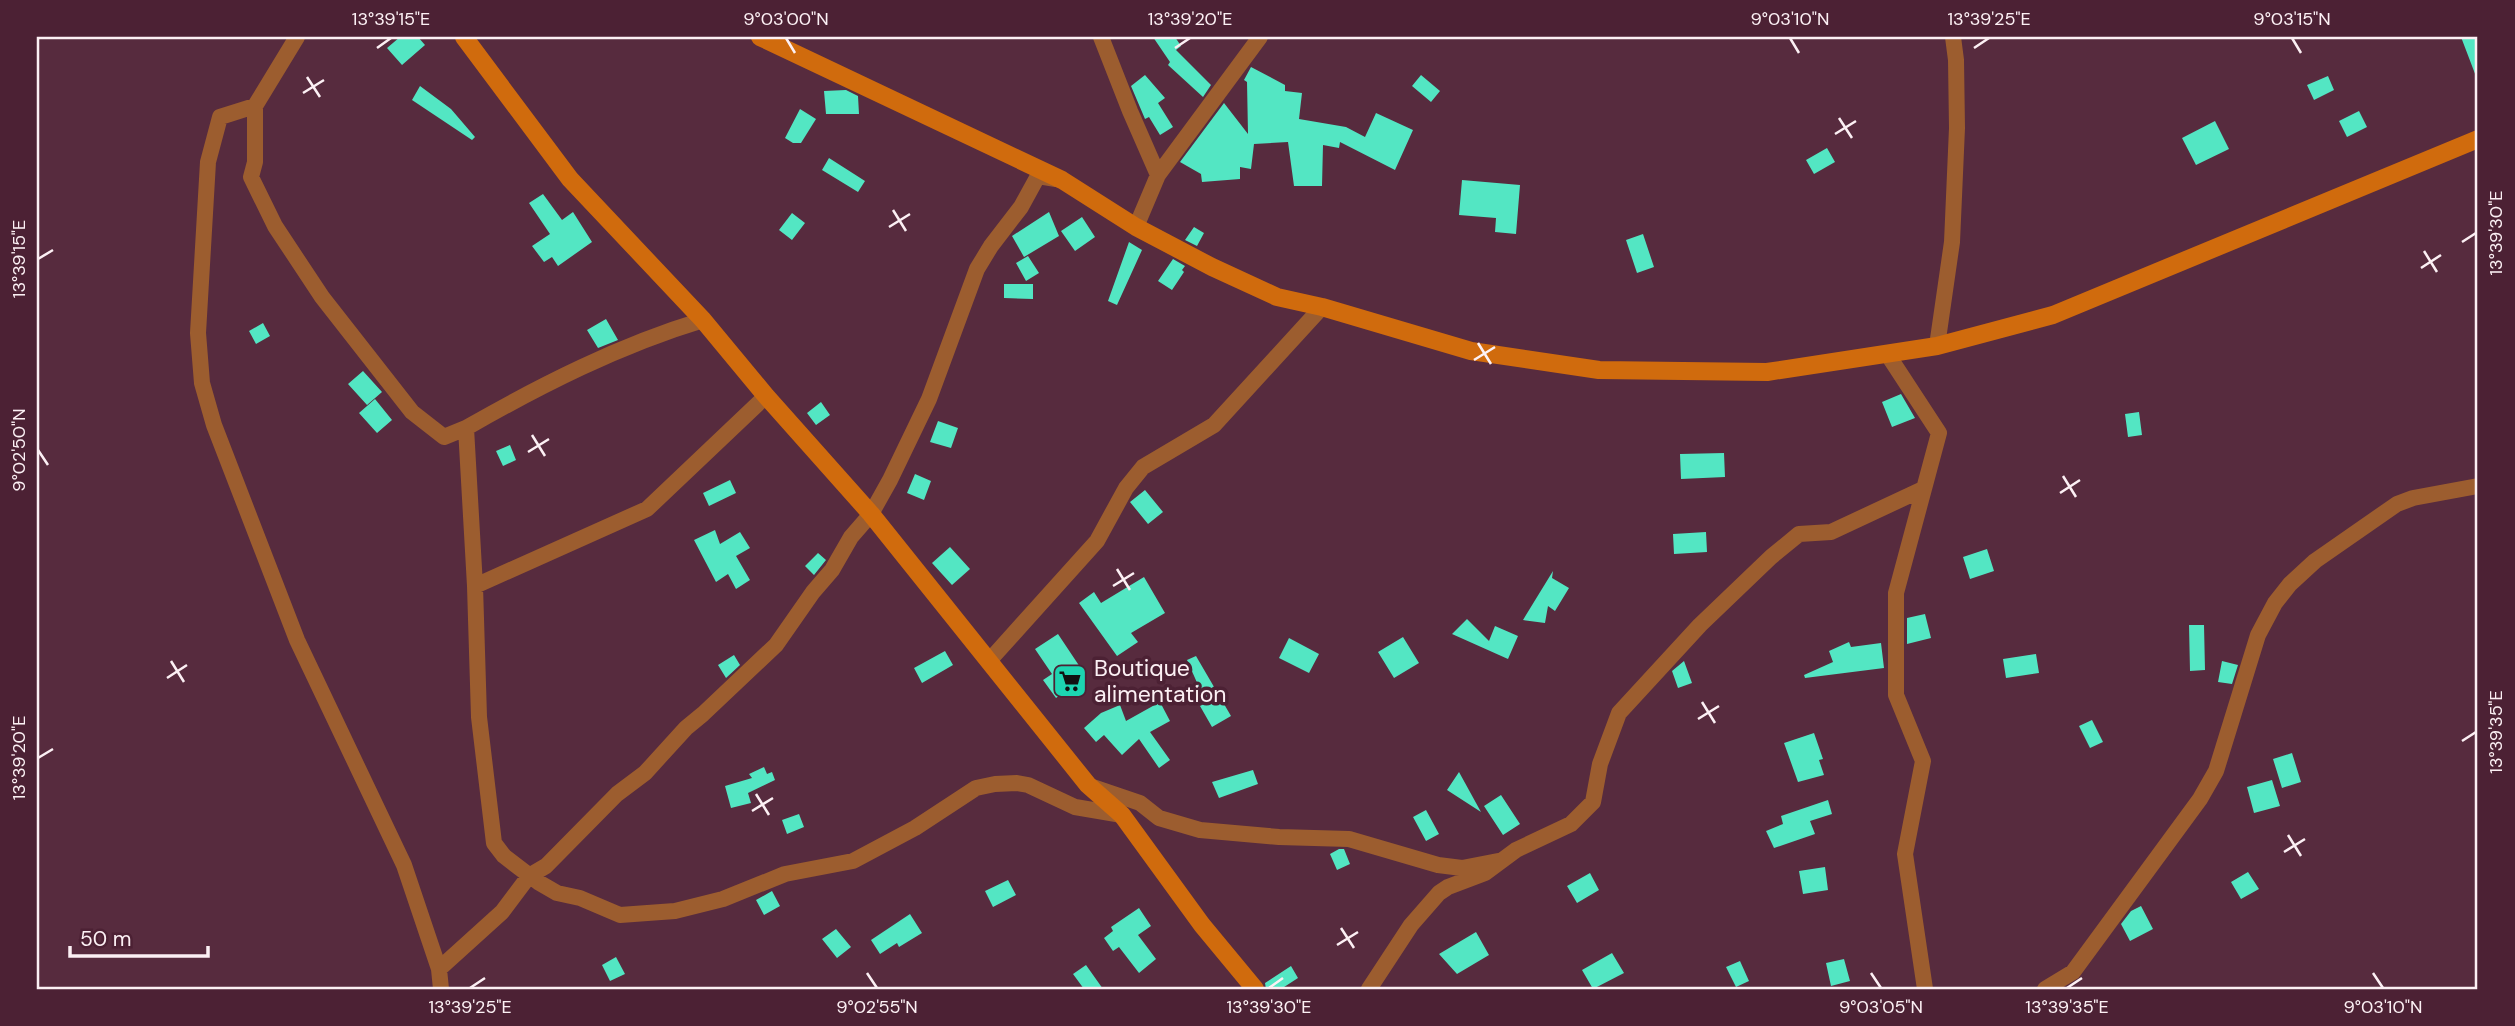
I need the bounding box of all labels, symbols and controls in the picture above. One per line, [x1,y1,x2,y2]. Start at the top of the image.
text: 13°39'15"E [352,7,430,31]
text: 9°03'00"N [743,7,829,31]
text: 13°39'20"E [1148,7,1232,31]
text: 9°03'10"N [1751,7,1829,31]
text: 13°39'25"E [1947,7,2031,31]
text: 9°03'15"N [2253,7,2331,31]
text: 13°39'30"E [2484,190,2508,276]
text: 13°39'15"E [7,220,31,298]
text: 9°02'50"N [7,408,31,492]
place label: Boutique alimentation [1094,653,1227,709]
supermarket icon: Boutique alimentation [1051,662,1089,700]
text: 13°39'35"E [2484,690,2508,774]
text: 13°39'20"E [7,716,31,800]
scale bar [70,914,208,958]
text: 50 m [80,925,131,953]
text: 13°39'25"E [428,995,512,1019]
text: 9°02'55"N [836,995,918,1019]
text: 13°39'30"E [1226,995,1312,1019]
text: 9°03'05"N [1839,995,1923,1019]
text: 13°39'35"E [2025,995,2109,1019]
text: 9°03'10"N [2344,995,2422,1019]

